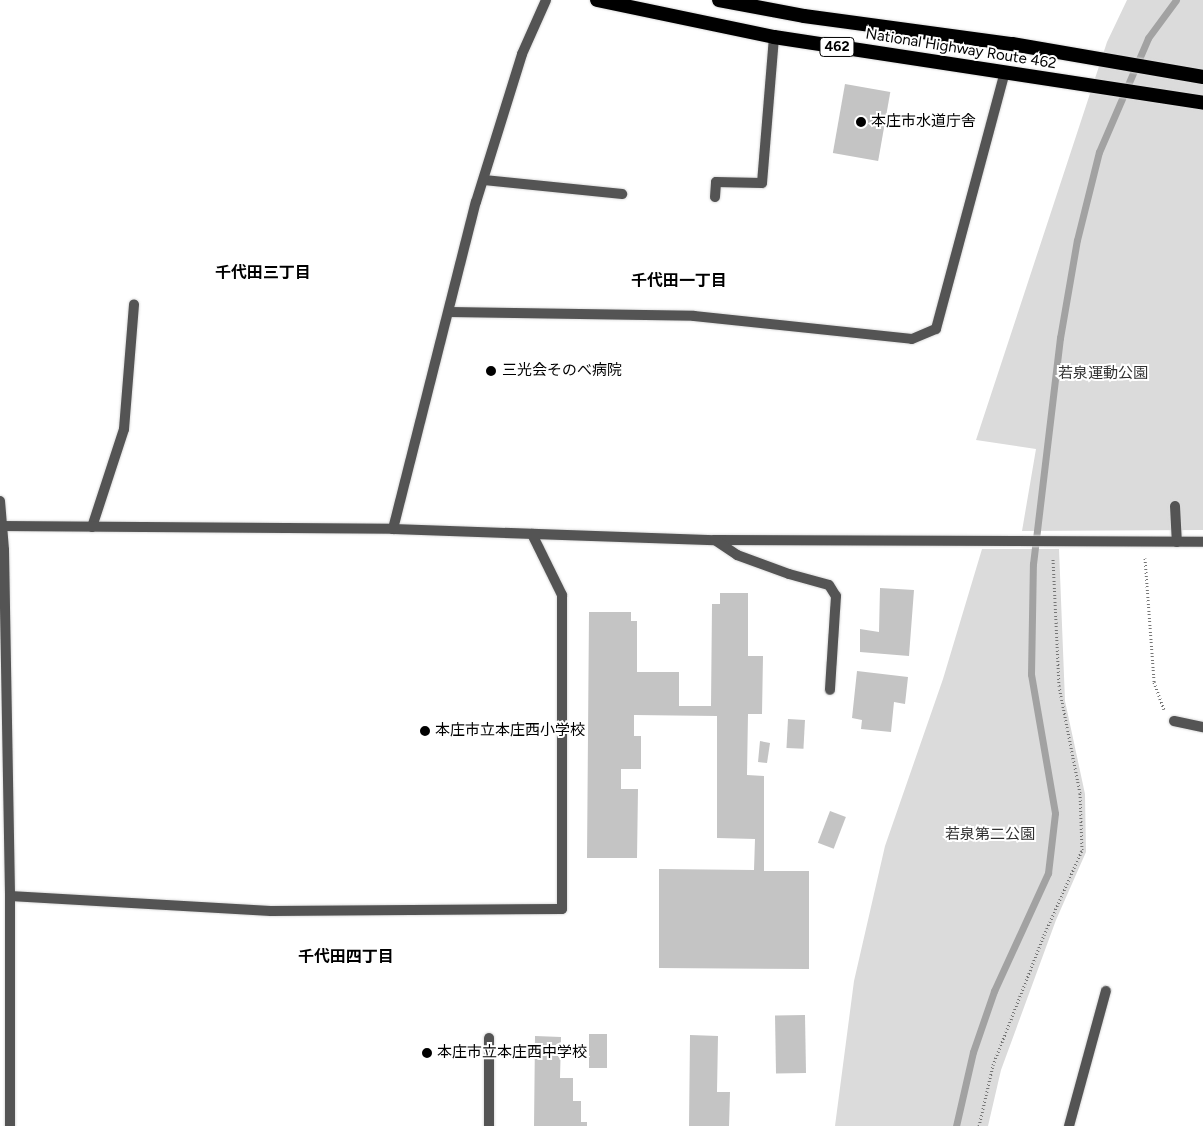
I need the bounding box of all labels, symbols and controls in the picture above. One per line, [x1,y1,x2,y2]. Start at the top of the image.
street label: National Highway Route 462 [864,25,1058,73]
road number: 462 [818,36,856,58]
place label: 本庄市水道庁舎 [871,113,976,131]
marker: 本庄市水道庁舎 [855,116,867,128]
district label: 千代田三丁目 [215,263,311,283]
district label: 千代田一丁目 [631,271,727,291]
place label: 三光会そのべ病院 [502,362,622,380]
marker: 三光会そのべ病院 [484,364,498,378]
park label: 若泉運動公園 [1058,365,1148,383]
place label: 本庄市立本庄西小学校 [435,722,585,740]
marker: 本庄市立本庄西小学校 [419,725,431,737]
park label: 若泉第二公園 [945,826,1035,844]
district label: 千代田四丁目 [298,947,394,967]
place label: 本庄市立本庄西中学校 [437,1044,587,1062]
marker: 本庄市立本庄西中学校 [421,1047,433,1059]

